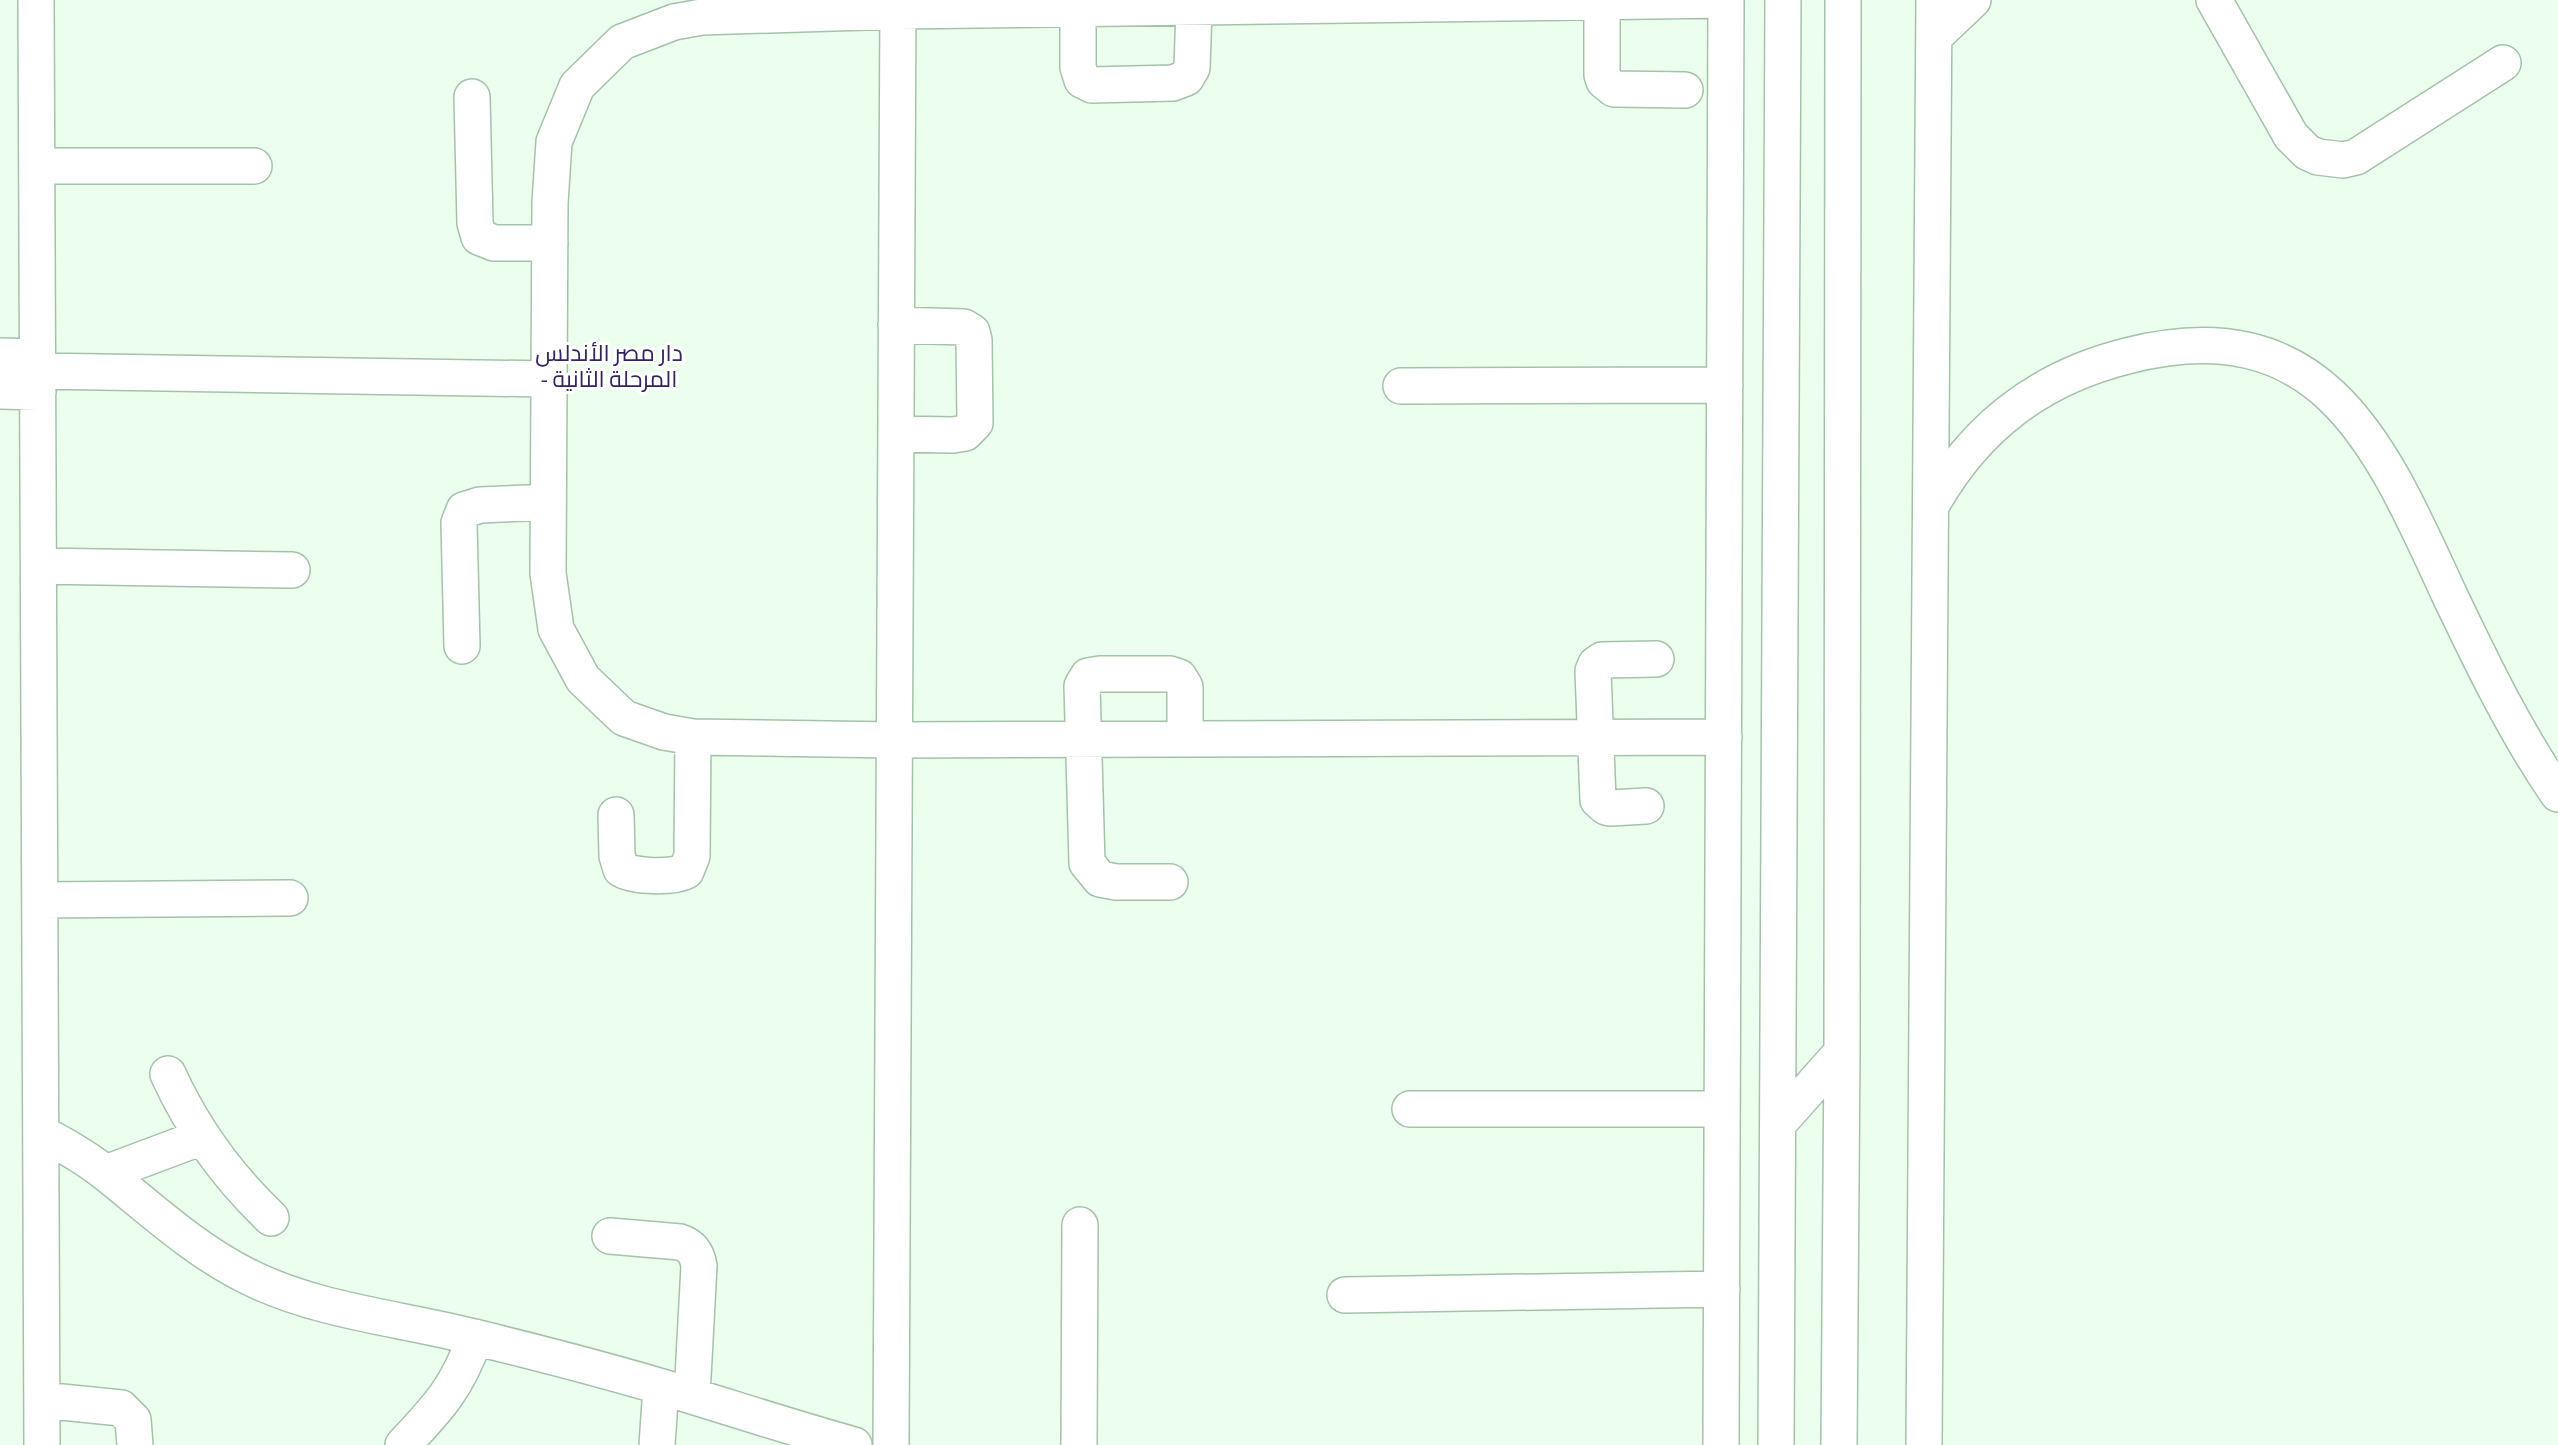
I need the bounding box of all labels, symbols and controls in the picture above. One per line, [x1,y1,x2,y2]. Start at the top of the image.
district label: دار مصر الأندلس - المرحلة الثانية [535,337,683,396]

